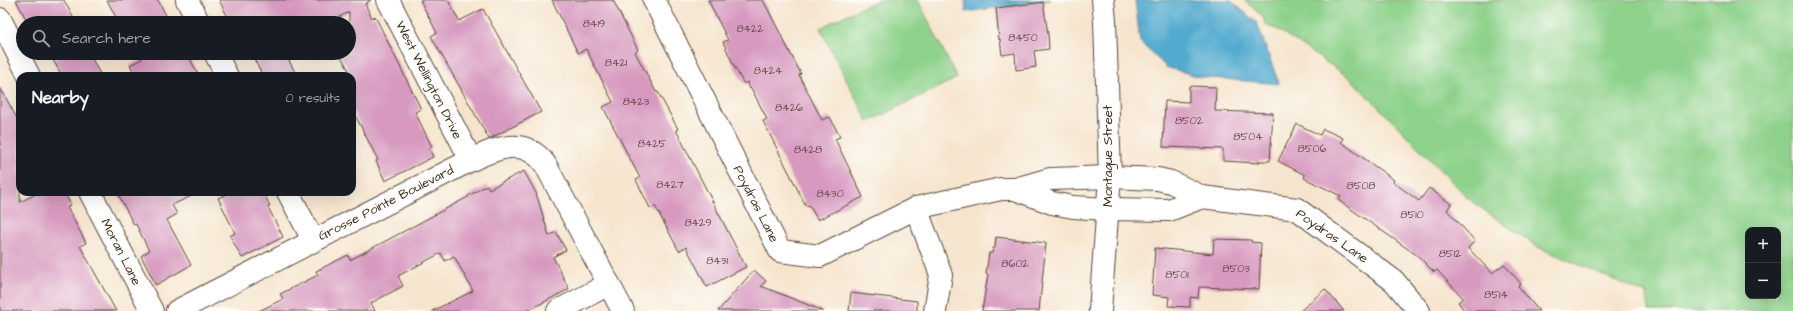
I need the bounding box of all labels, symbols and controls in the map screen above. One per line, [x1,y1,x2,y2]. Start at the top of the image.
search box [16,16,356,60]
house number: 8419 [583,16,605,31]
street label: West Wellington Drive [390,18,467,143]
house number: 8422 [736,21,764,36]
icon: search [30,27,52,49]
text: Search here [62,28,151,49]
house number: 8450 [1008,30,1038,45]
house number: 8421 [605,55,628,70]
house number: 8424 [754,63,783,78]
text: Nearby [32,86,89,110]
text: 0 results [285,89,340,107]
house number: 8423 [623,94,650,109]
house number: 8426 [775,100,803,115]
street label: Montague Street [1099,104,1118,207]
house number: 8502 [1175,113,1204,128]
house number: 8504 [1233,129,1263,144]
house number: 8425 [638,136,667,151]
house number: 8506 [1298,141,1326,156]
house number: 8428 [794,142,822,157]
street label: Grosse Pointe Boulevard [315,161,457,245]
street label: Poydras Lane [728,162,783,246]
house number: 8427 [656,177,684,192]
house number: 8508 [1347,178,1376,193]
house number: 8430 [816,186,844,201]
street label: Poydras Lane [1292,205,1372,268]
house number: 8510 [1400,207,1424,222]
house number: 8429 [684,215,712,230]
street label: Moran Lane [96,216,146,288]
map controls [1745,227,1781,299]
button: + [1745,227,1781,263]
house number: 8512 [1439,246,1462,261]
house number: 8431 [706,253,728,268]
house number: 8602 [1001,256,1029,271]
house number: 8503 [1222,261,1250,276]
button: − [1745,263,1781,299]
house number: 8501 [1165,267,1189,282]
house number: 8514 [1484,287,1508,302]

